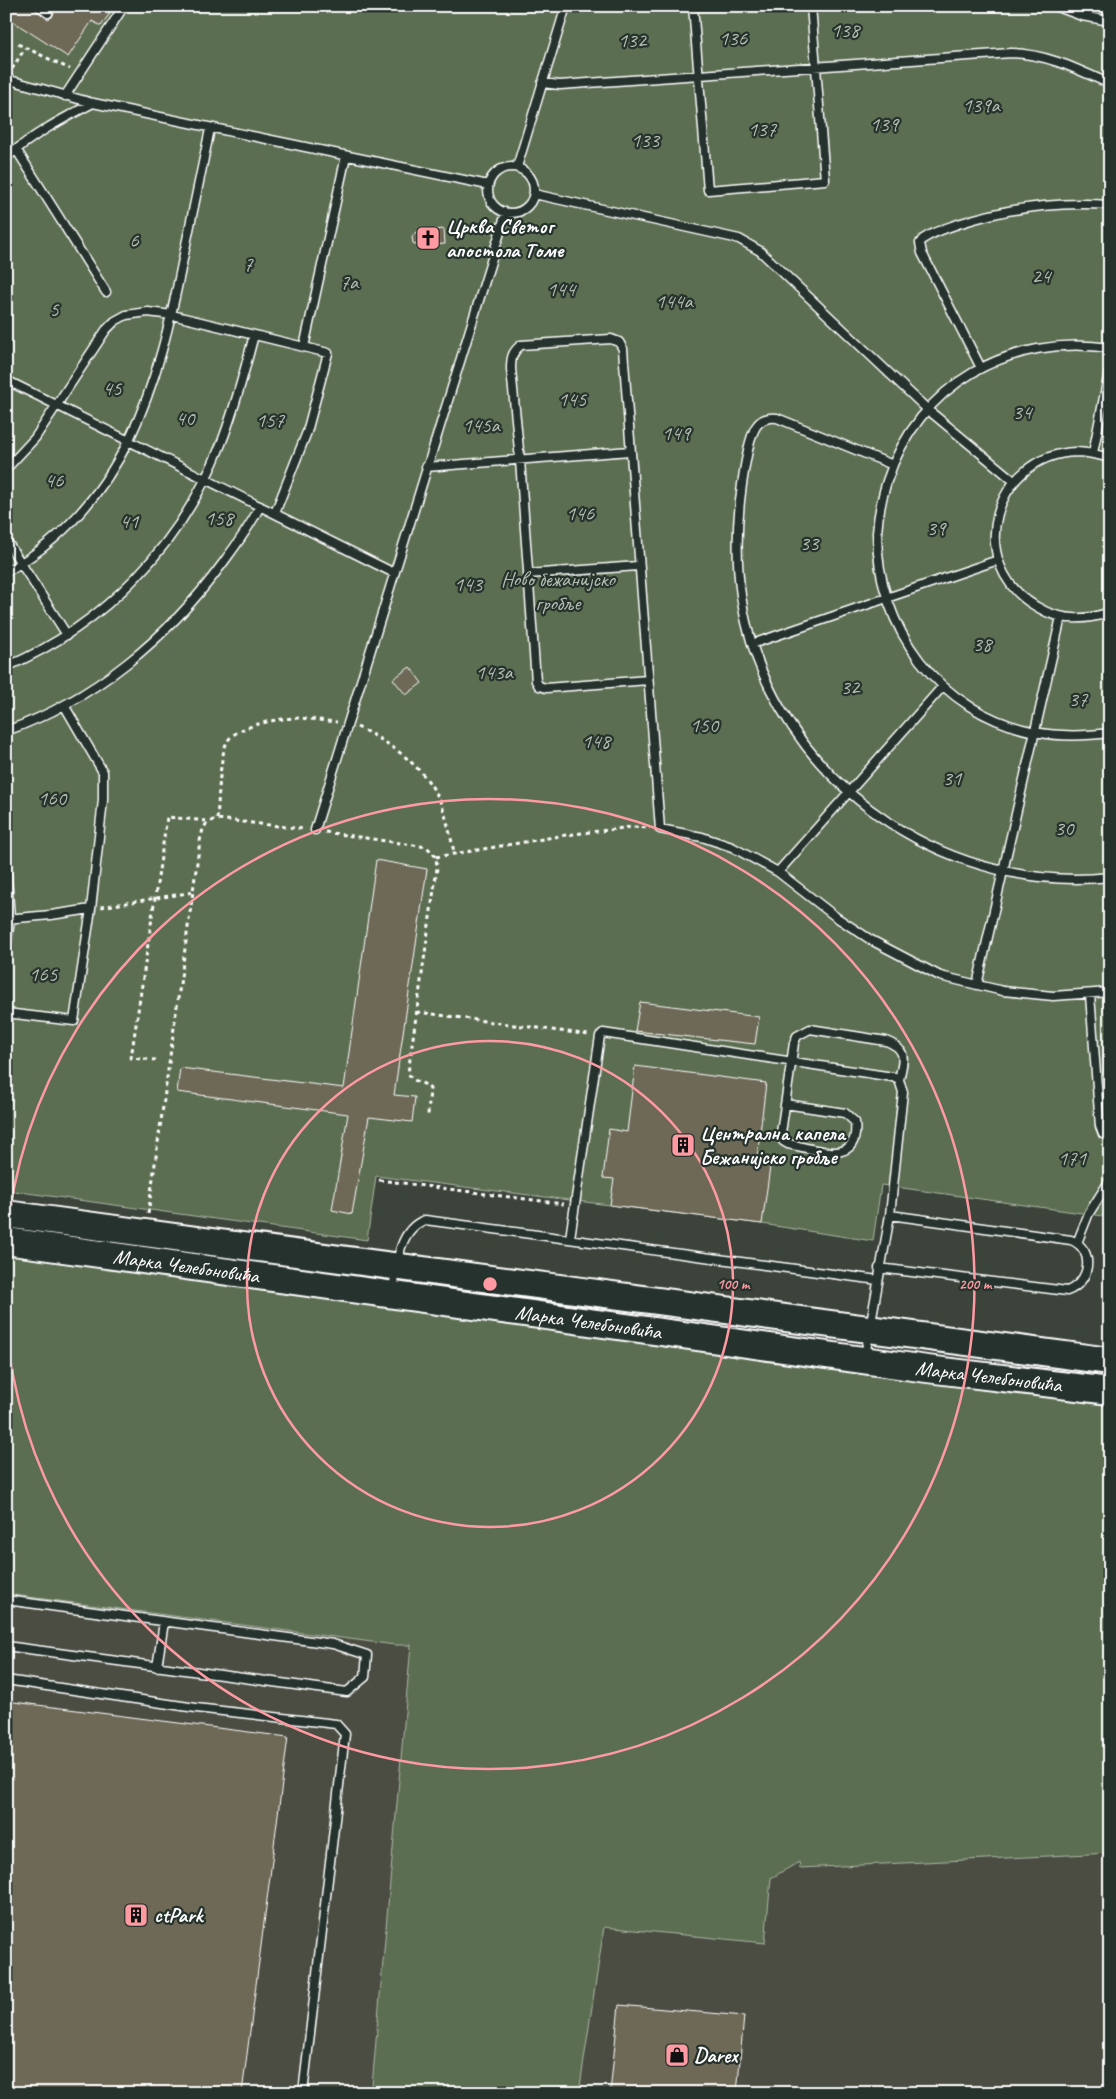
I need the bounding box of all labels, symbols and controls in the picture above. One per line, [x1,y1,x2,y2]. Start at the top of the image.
park label: 138 [831,17,862,43]
park label: 136 [719,25,748,51]
park label: 132 [618,27,648,53]
park label: 139a [962,92,1002,118]
park label: 139 [870,111,900,137]
park label: 137 [748,116,778,142]
park label: 133 [631,127,661,153]
place label: Црква Светог апостола Томе [446,213,566,263]
church icon: Црква Светог апостола Томе [415,225,441,251]
park label: 6 [129,227,139,253]
park label: 7 [243,251,254,277]
park label: 24 [1032,263,1053,289]
park label: 7a [340,269,360,295]
park label: 144 [547,276,578,302]
park label: 144a [655,288,695,314]
park label: 5 [49,296,60,322]
park label: 45 [103,375,123,401]
park label: 145 [558,386,588,412]
park label: 34 [1013,399,1034,425]
park label: 40 [176,405,196,431]
park label: 157 [256,407,286,433]
park label: 145a [462,412,502,438]
park label: 149 [662,420,692,446]
park label: 46 [45,467,64,493]
park label: 146 [566,500,595,526]
park label: 158 [205,505,236,531]
park label: 41 [120,508,140,534]
park label: 39 [927,515,947,541]
park label: 33 [800,530,820,556]
park label: Ново бежанијско гробље [501,566,617,616]
park label: 143 [454,571,484,597]
park label: 38 [973,631,994,657]
park label: 143a [475,659,515,685]
park label: 32 [841,674,861,700]
park label: 37 [1069,686,1089,712]
park label: 150 [690,712,720,738]
park label: 148 [582,728,613,754]
park label: 31 [943,765,963,791]
park label: 160 [38,785,68,811]
park label: 30 [1055,815,1075,841]
park label: 165 [29,961,59,987]
place label: Централна капела Бежанијско гробље [700,1120,847,1170]
building icon: Централна капела Бежанијско гробље [670,1132,696,1158]
park label: 171 [1058,1145,1088,1171]
street label: Марка Челебоновића [112,1243,263,1289]
centre of rings [481,1275,499,1293]
text: 100 m [717,1275,751,1294]
text: 200 m [959,1275,993,1294]
street label: Марка Челебоновића [514,1299,665,1345]
street label: Марка Челебоновића [914,1355,1065,1398]
building icon: ctPark [123,1902,149,1928]
place label: ctPark [154,1902,205,1928]
shop icon: Darex [664,2042,690,2068]
place label: Darex [694,2042,739,2068]

